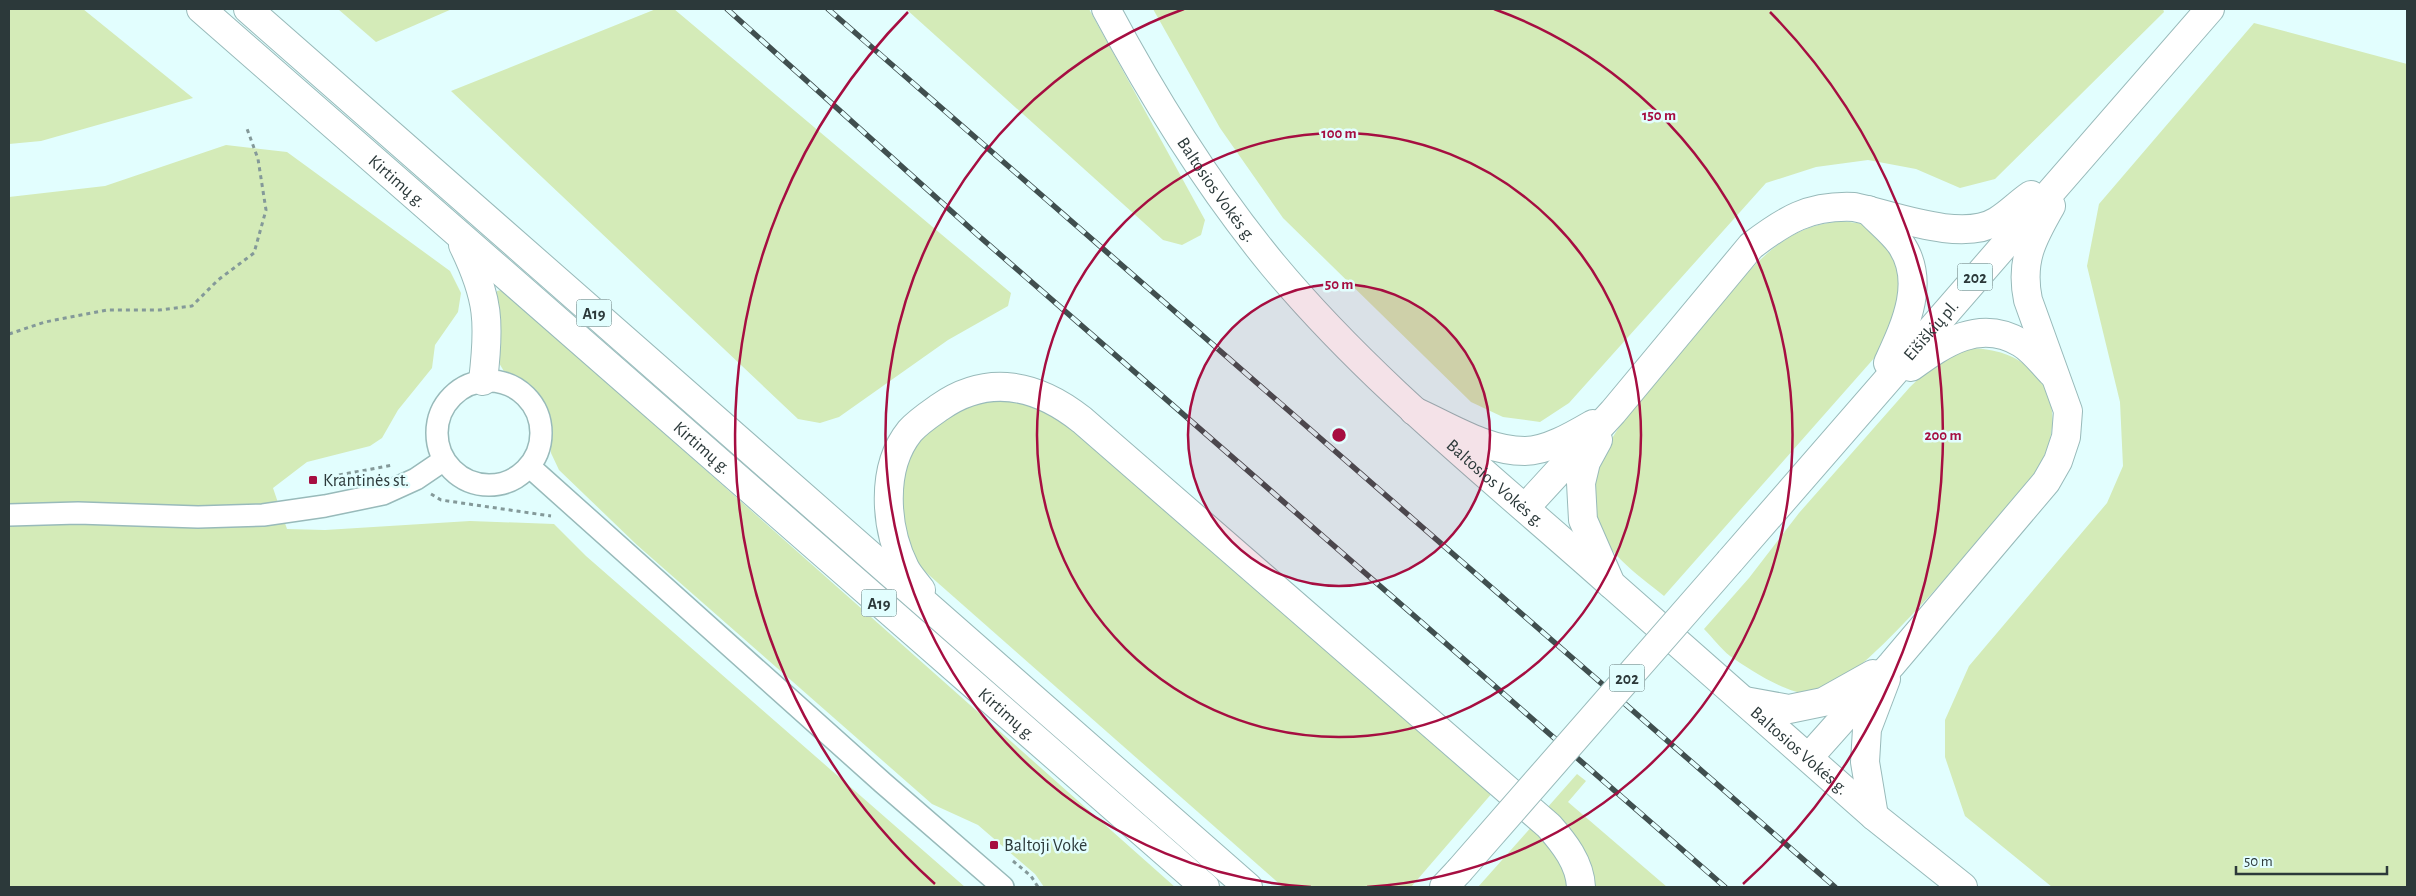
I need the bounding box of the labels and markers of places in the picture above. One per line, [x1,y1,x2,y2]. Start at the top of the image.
centre of rings [1330,426,1348,444]
place label: Krantinės st. [323,472,409,490]
marker: Krantinės st. [307,474,319,486]
place label: Baltoji Vokė [1004,837,1087,855]
marker: Baltoji Vokė [988,839,1000,851]

